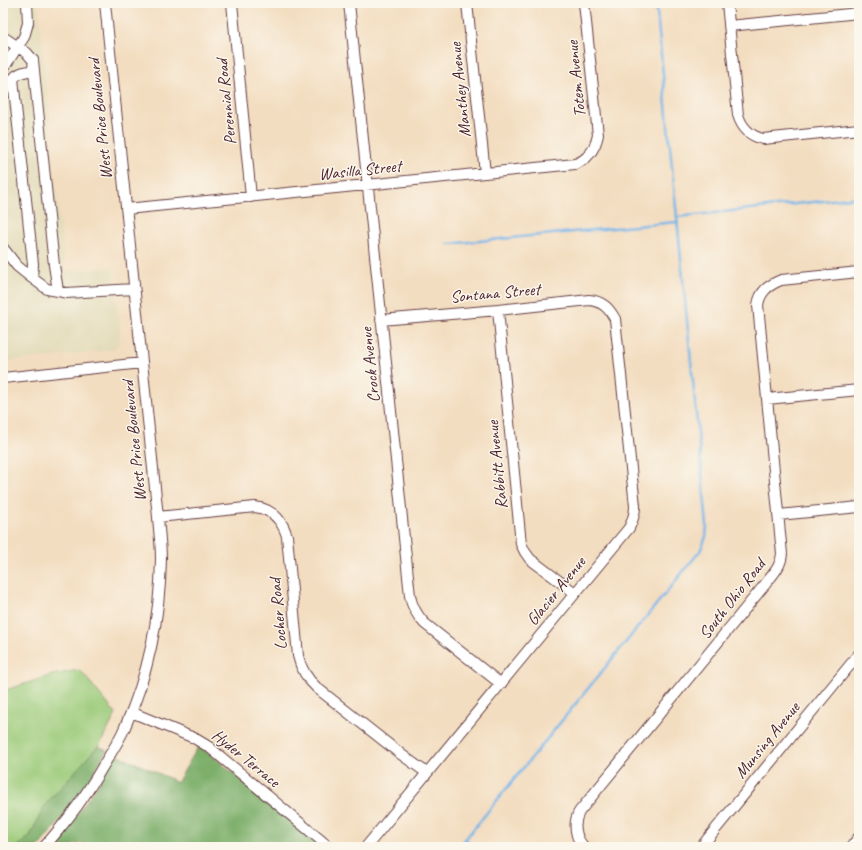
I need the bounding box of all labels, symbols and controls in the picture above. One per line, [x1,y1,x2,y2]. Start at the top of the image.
street label: Totem Avenue [561,38,590,118]
street label: Manthey Avenue [444,40,475,138]
street label: West Price Boulevard [83,54,117,181]
street label: Perennial Road [211,55,241,146]
street label: Wasilla Street [318,155,404,185]
street label: Sontana Street [449,278,543,307]
street label: Crock Avenue [355,325,384,404]
street label: West Price Boulevard [117,376,151,503]
street label: Rabbitt Avenue [482,418,512,510]
street label: Glacier Avenue [522,551,591,630]
street label: South Ohio Road [694,553,771,643]
street label: Locher Road [264,575,292,651]
street label: Munsing Avenue [730,697,805,782]
street label: Hyder Terrace [208,724,285,793]

